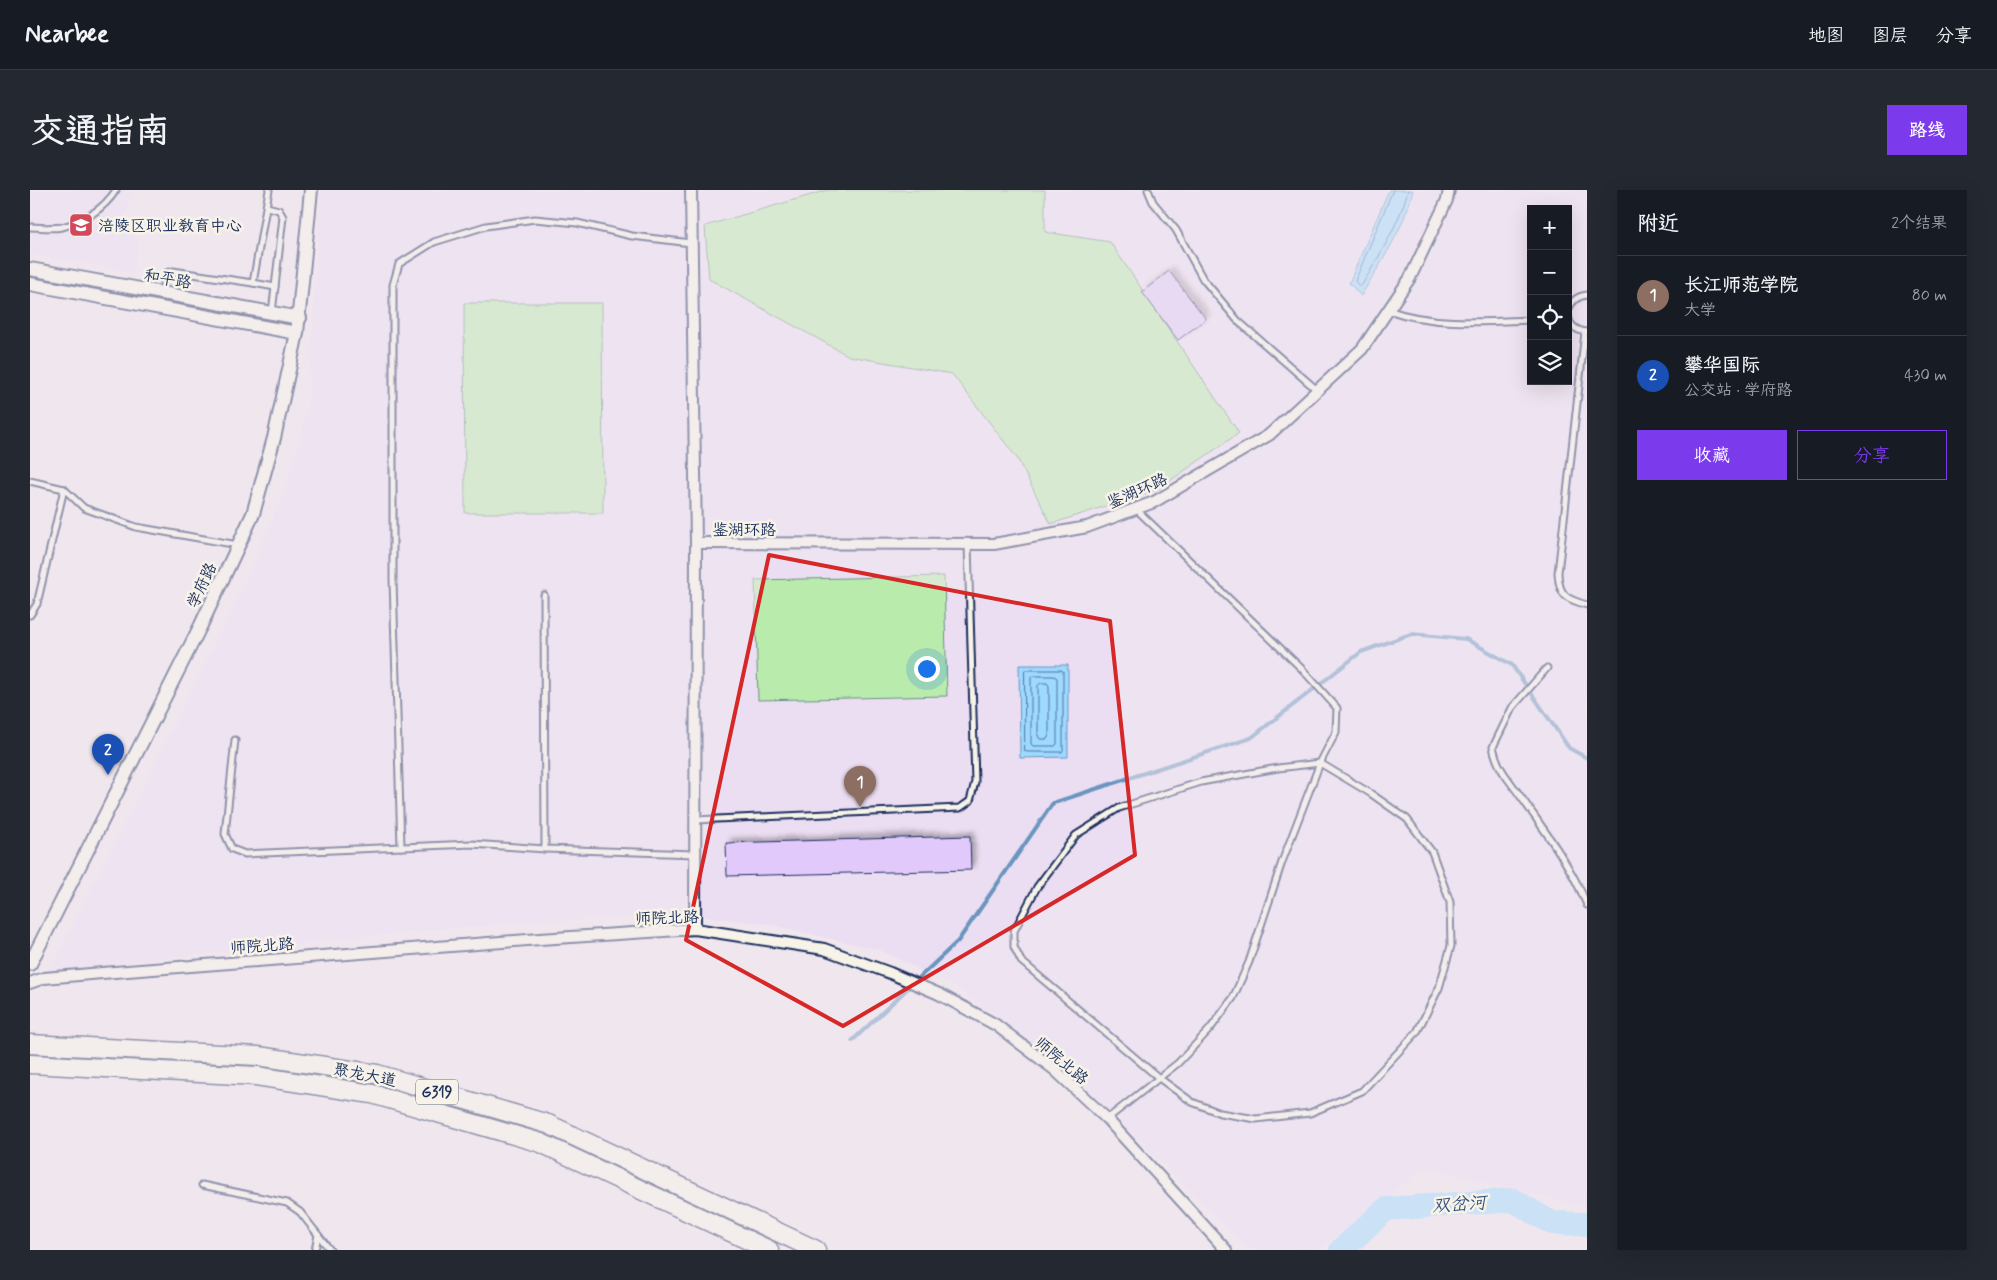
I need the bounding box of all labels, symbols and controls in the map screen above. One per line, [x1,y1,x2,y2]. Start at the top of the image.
text: Nearbee [25,19,109,50]
text: 地图 [1808,24,1844,48]
text: 图层 [1872,24,1908,48]
text: 分享 [1936,24,1972,48]
button: 路线 [1887,105,1967,155]
text: 交通指南 [30,109,170,155]
map controls [1527,205,1572,385]
button: + [1527,205,1572,250]
text: 附近 [1637,210,1679,238]
school or university icon: 涪陵区职业教育中心 [68,212,94,238]
text: 2个结果 [1891,213,1947,234]
place label: 涪陵区职业教育中心 [98,216,242,237]
button: − [1527,250,1572,295]
street label: 和平路 [142,265,193,294]
text: 长江师范学院 [1684,273,1798,298]
text: 1 [1649,285,1657,306]
text: 80 m [1912,285,1947,306]
button: locate [1527,295,1572,340]
text: 大学 [1684,300,1716,321]
button: layers [1527,340,1572,385]
text: 攀华国际 [1684,353,1760,378]
text: 2 [1649,365,1657,386]
text: 430 m [1904,365,1947,386]
text: 公交站 · 学府路 [1684,380,1792,401]
button: 收藏 [1637,430,1787,480]
button: 分享 [1797,430,1947,480]
street label: 鉴湖环路 [1104,469,1171,514]
street label: 鉴湖环路 [712,520,776,541]
street label: 学府路 [183,559,222,612]
your location [914,656,940,682]
pin: 2 [92,734,124,775]
pin: 1 [844,766,876,807]
street label: 师院北路 [635,907,699,930]
street label: 师院北路 [229,934,295,959]
street label: 师院北路 [1030,1033,1092,1090]
street label: 聚龙大道 [331,1059,398,1092]
road number: G319 [416,1080,458,1104]
water label: 双岔河 [1431,1191,1490,1219]

